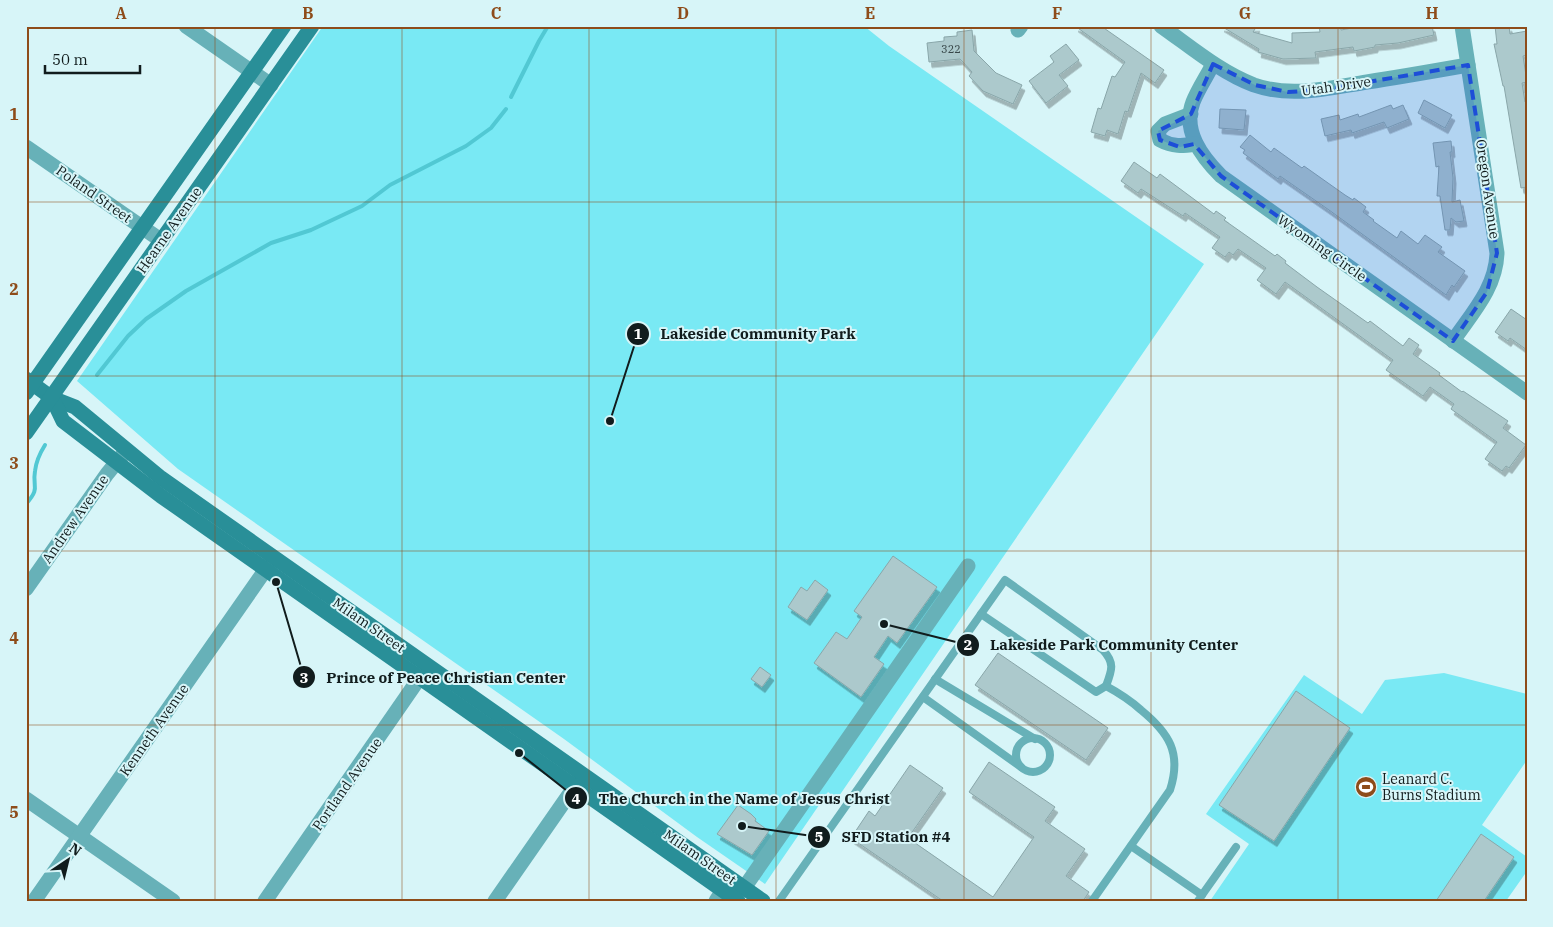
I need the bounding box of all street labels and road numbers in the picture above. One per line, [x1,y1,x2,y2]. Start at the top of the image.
street label: Utah Drive [1300,72,1372,100]
street label: Oregon Avenue [1472,138,1504,240]
street label: Poland Street [53,161,135,227]
street label: Hearne Avenue [133,183,205,277]
street label: Wyoming Circle [1274,211,1370,285]
street label: Andrew Avenue [38,471,112,567]
street label: Milam Street [329,593,409,657]
street label: Kenneth Avenue [115,680,193,780]
street label: Portland Avenue [308,734,386,834]
street label: Milam Street [660,825,740,889]

